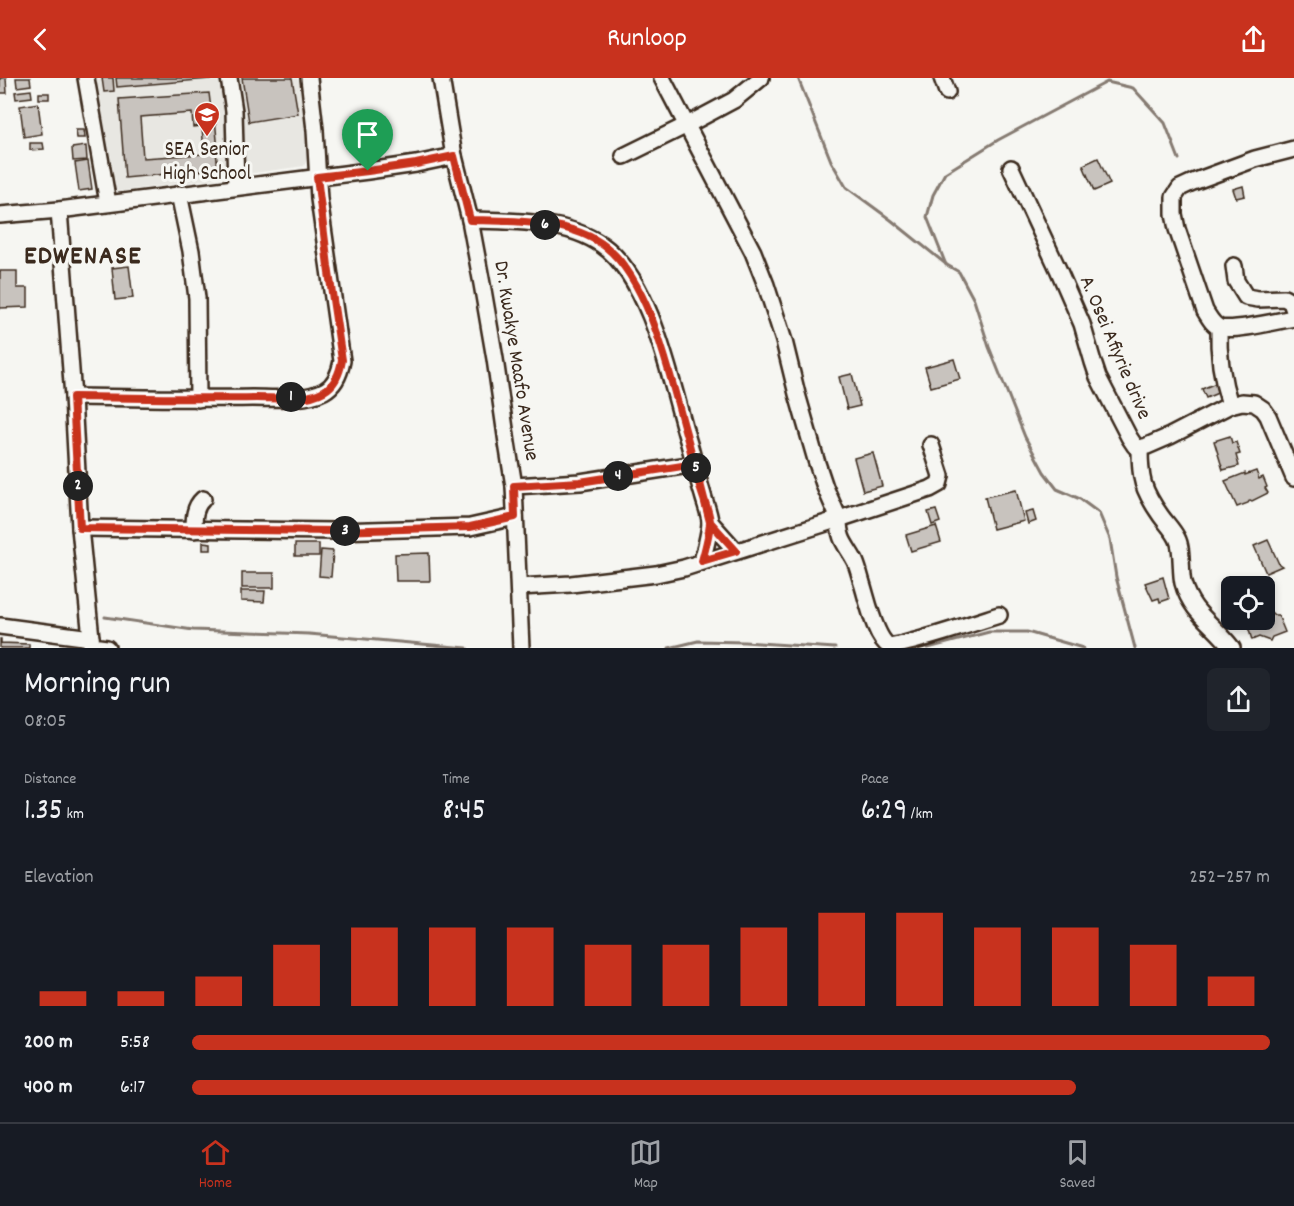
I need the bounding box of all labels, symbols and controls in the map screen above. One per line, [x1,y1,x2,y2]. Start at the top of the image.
text: Runloop [607,20,687,59]
icon: back [24,23,57,56]
icon: share [1237,23,1270,56]
school or university icon: SEA Senior High School [192,100,222,138]
pin [342,109,393,171]
icon: arrive [351,118,384,151]
place label: SEA Senior High School [162,136,252,190]
pin: 6 [530,210,560,240]
text: 6 [541,213,549,236]
district label: EDWENASE [24,238,142,277]
street label: Dr. Kwakye Maafo Avenue [484,259,546,463]
street label: A. Osei Afiyrie drive [1070,272,1158,424]
pin: 1 [276,382,306,412]
text: 1 [289,385,293,408]
pin: 5 [681,453,711,483]
text: 5 [692,456,700,479]
pin: 4 [603,461,633,491]
text: 4 [615,464,621,487]
pin: 2 [63,471,93,501]
text: 2 [75,474,82,497]
pin: 3 [330,516,360,546]
text: 3 [341,519,349,542]
map controls [1221,576,1275,630]
button: locate [1221,576,1275,630]
text: Morning run [24,662,171,709]
button: share [1207,668,1270,731]
text: 08:05 [24,708,66,736]
text: Distance [24,768,76,791]
text: Time [442,768,470,791]
text: Pace [861,768,889,791]
text: 1.35 [24,791,63,834]
text: 8:45 [442,791,486,834]
text: 6:29 [861,791,907,834]
text: km [63,803,84,826]
text: /km [907,803,933,826]
text: Elevation [24,864,94,892]
text: 252–257 m [1189,864,1270,892]
text: 200 m [24,1029,73,1057]
text: 5:58 [120,1029,150,1057]
text: 400 m [24,1074,72,1102]
text: 6:17 [120,1074,145,1102]
tab: Home [199,1136,232,1195]
tab: Map [629,1136,662,1195]
tab: Saved [1060,1136,1095,1195]

